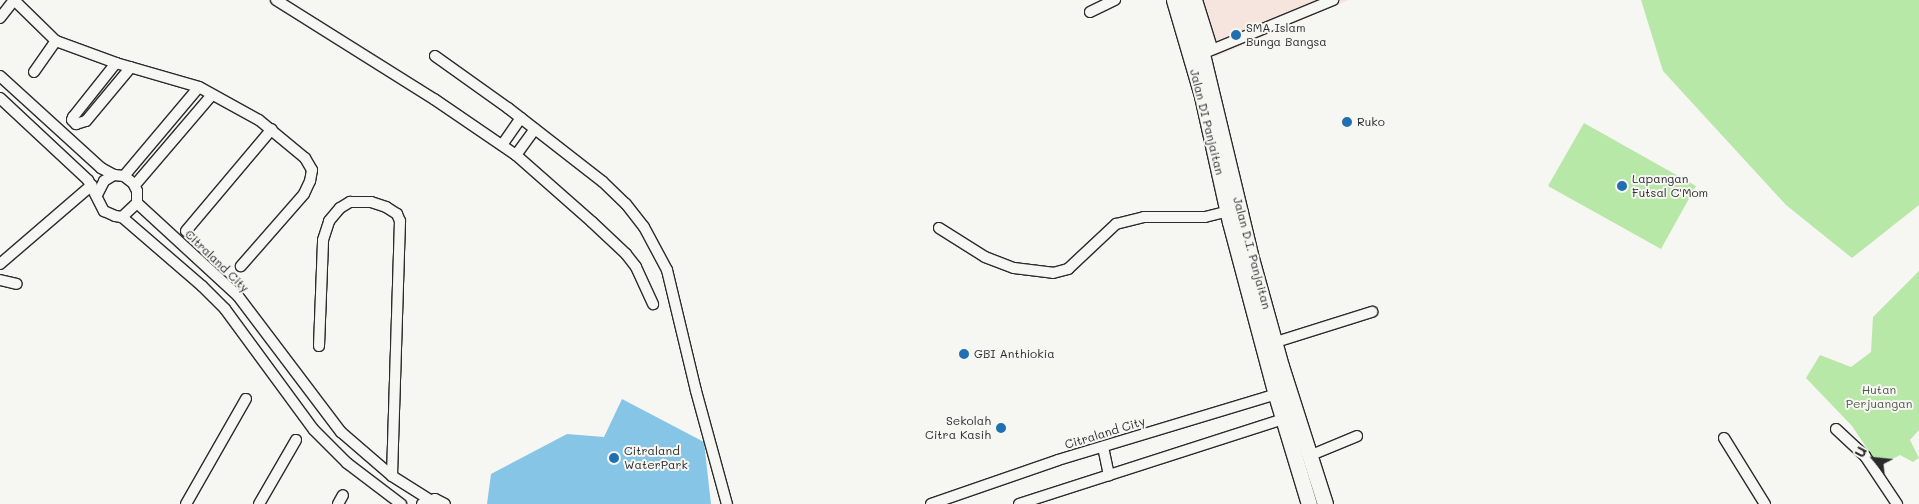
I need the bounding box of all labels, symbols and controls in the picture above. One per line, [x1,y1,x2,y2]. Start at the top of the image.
place label: SMA Islam Bunga Bangsa [1246,21,1327,49]
marker: SMA Islam Bunga Bangsa [1230,29,1242,41]
street label: Jalan DI Panjaitan [1187,68,1227,176]
place label: Ruko [1357,115,1385,129]
marker: Ruko [1341,116,1353,128]
place label: Lapangan Futsal C'Mom [1632,172,1708,200]
marker: Lapangan Futsal C'Mom [1616,180,1628,192]
street label: Jalan D.I. Panjaitan [1230,195,1274,311]
street label: Citraland City [182,227,252,295]
place label: GBI Anthiokia [974,347,1055,361]
marker: GBI Anthiokia [958,348,970,360]
park label: Hutan Perjuangan [1846,383,1912,411]
place label: Sekolah Citra Kasih [925,414,991,442]
street label: Citraland City [1063,414,1147,452]
marker: Sekolah Citra Kasih [995,422,1007,434]
north arrow [1849,434,1899,484]
text: U [1850,443,1871,461]
place label: Citraland WaterPark [624,444,688,472]
marker: Citraland WaterPark [608,452,620,464]

